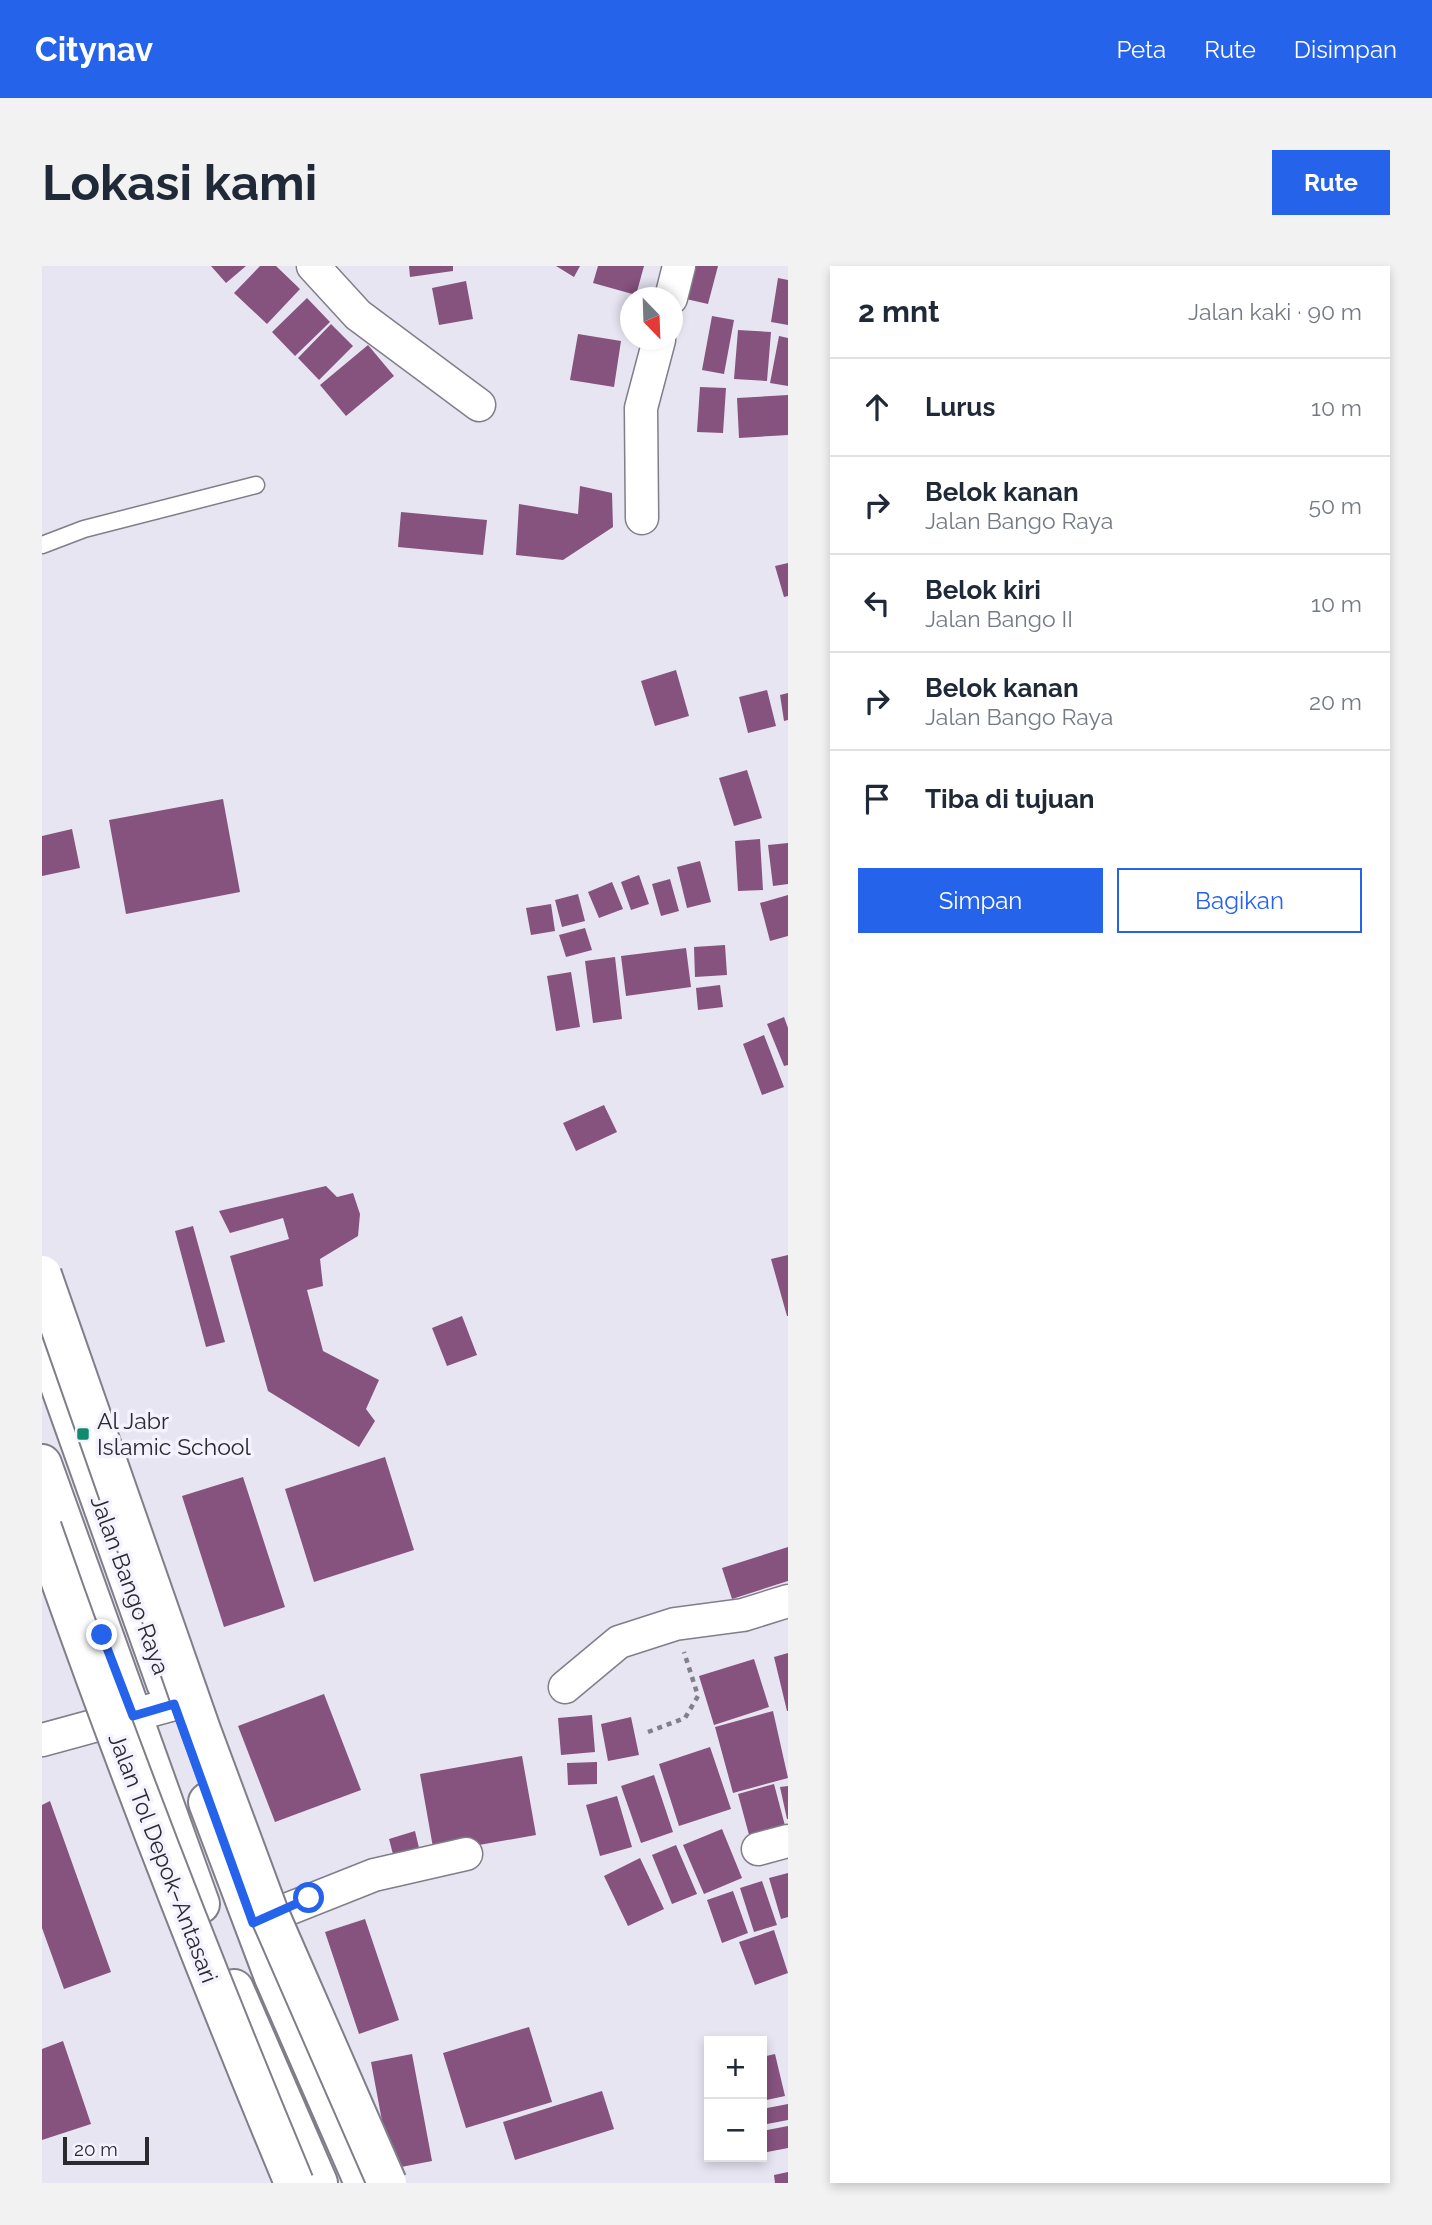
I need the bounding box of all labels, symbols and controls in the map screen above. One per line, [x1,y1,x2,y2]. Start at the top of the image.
text: Citynav [35,30,153,69]
text: Peta [1116,35,1166,64]
text: Rute [1204,35,1256,64]
text: Disimpan [1294,35,1397,64]
button: Rute [1272,150,1390,215]
text: Lokasi kami [42,154,317,211]
north arrow [620,287,683,350]
text: 2 mnt [858,294,940,329]
text: Jalan kaki · 90 m [1188,298,1362,325]
icon: ahead [858,388,896,426]
text: Lurus [925,392,995,422]
text: 10 m [1311,394,1362,421]
text: Belok kanan [925,477,1079,507]
icon: right [858,486,896,524]
text: 50 m [1308,492,1362,519]
text: Jalan Bango Raya [925,507,1113,534]
text: Belok kiri [925,575,1041,605]
icon: left [858,584,896,622]
text: 10 m [1311,590,1362,617]
text: Jalan Bango II [925,605,1073,632]
text: Belok kanan [925,673,1079,703]
icon: right [858,682,896,720]
text: 20 m [1309,688,1362,715]
text: Jalan Bango Raya [925,703,1113,730]
icon: arrive [858,780,896,818]
text: Tiba di tujuan [925,784,1095,814]
button: Simpan [858,868,1103,933]
button: Bagikan [1117,868,1362,933]
place label: Al Jabr Islamic School [97,1407,251,1460]
marker: Al Jabr Islamic School [75,1426,91,1442]
street label: Jalan Bango Raya [86,1492,175,1678]
route end [86,1619,117,1650]
street label: Jalan Tol Depok–Antasari [103,1729,224,1986]
route start [293,1882,324,1913]
map controls [704,2036,767,2162]
button: + [704,2036,767,2099]
button: − [704,2099,767,2162]
scale bar [63,2134,149,2166]
text: 20 m [74,2138,118,2160]

